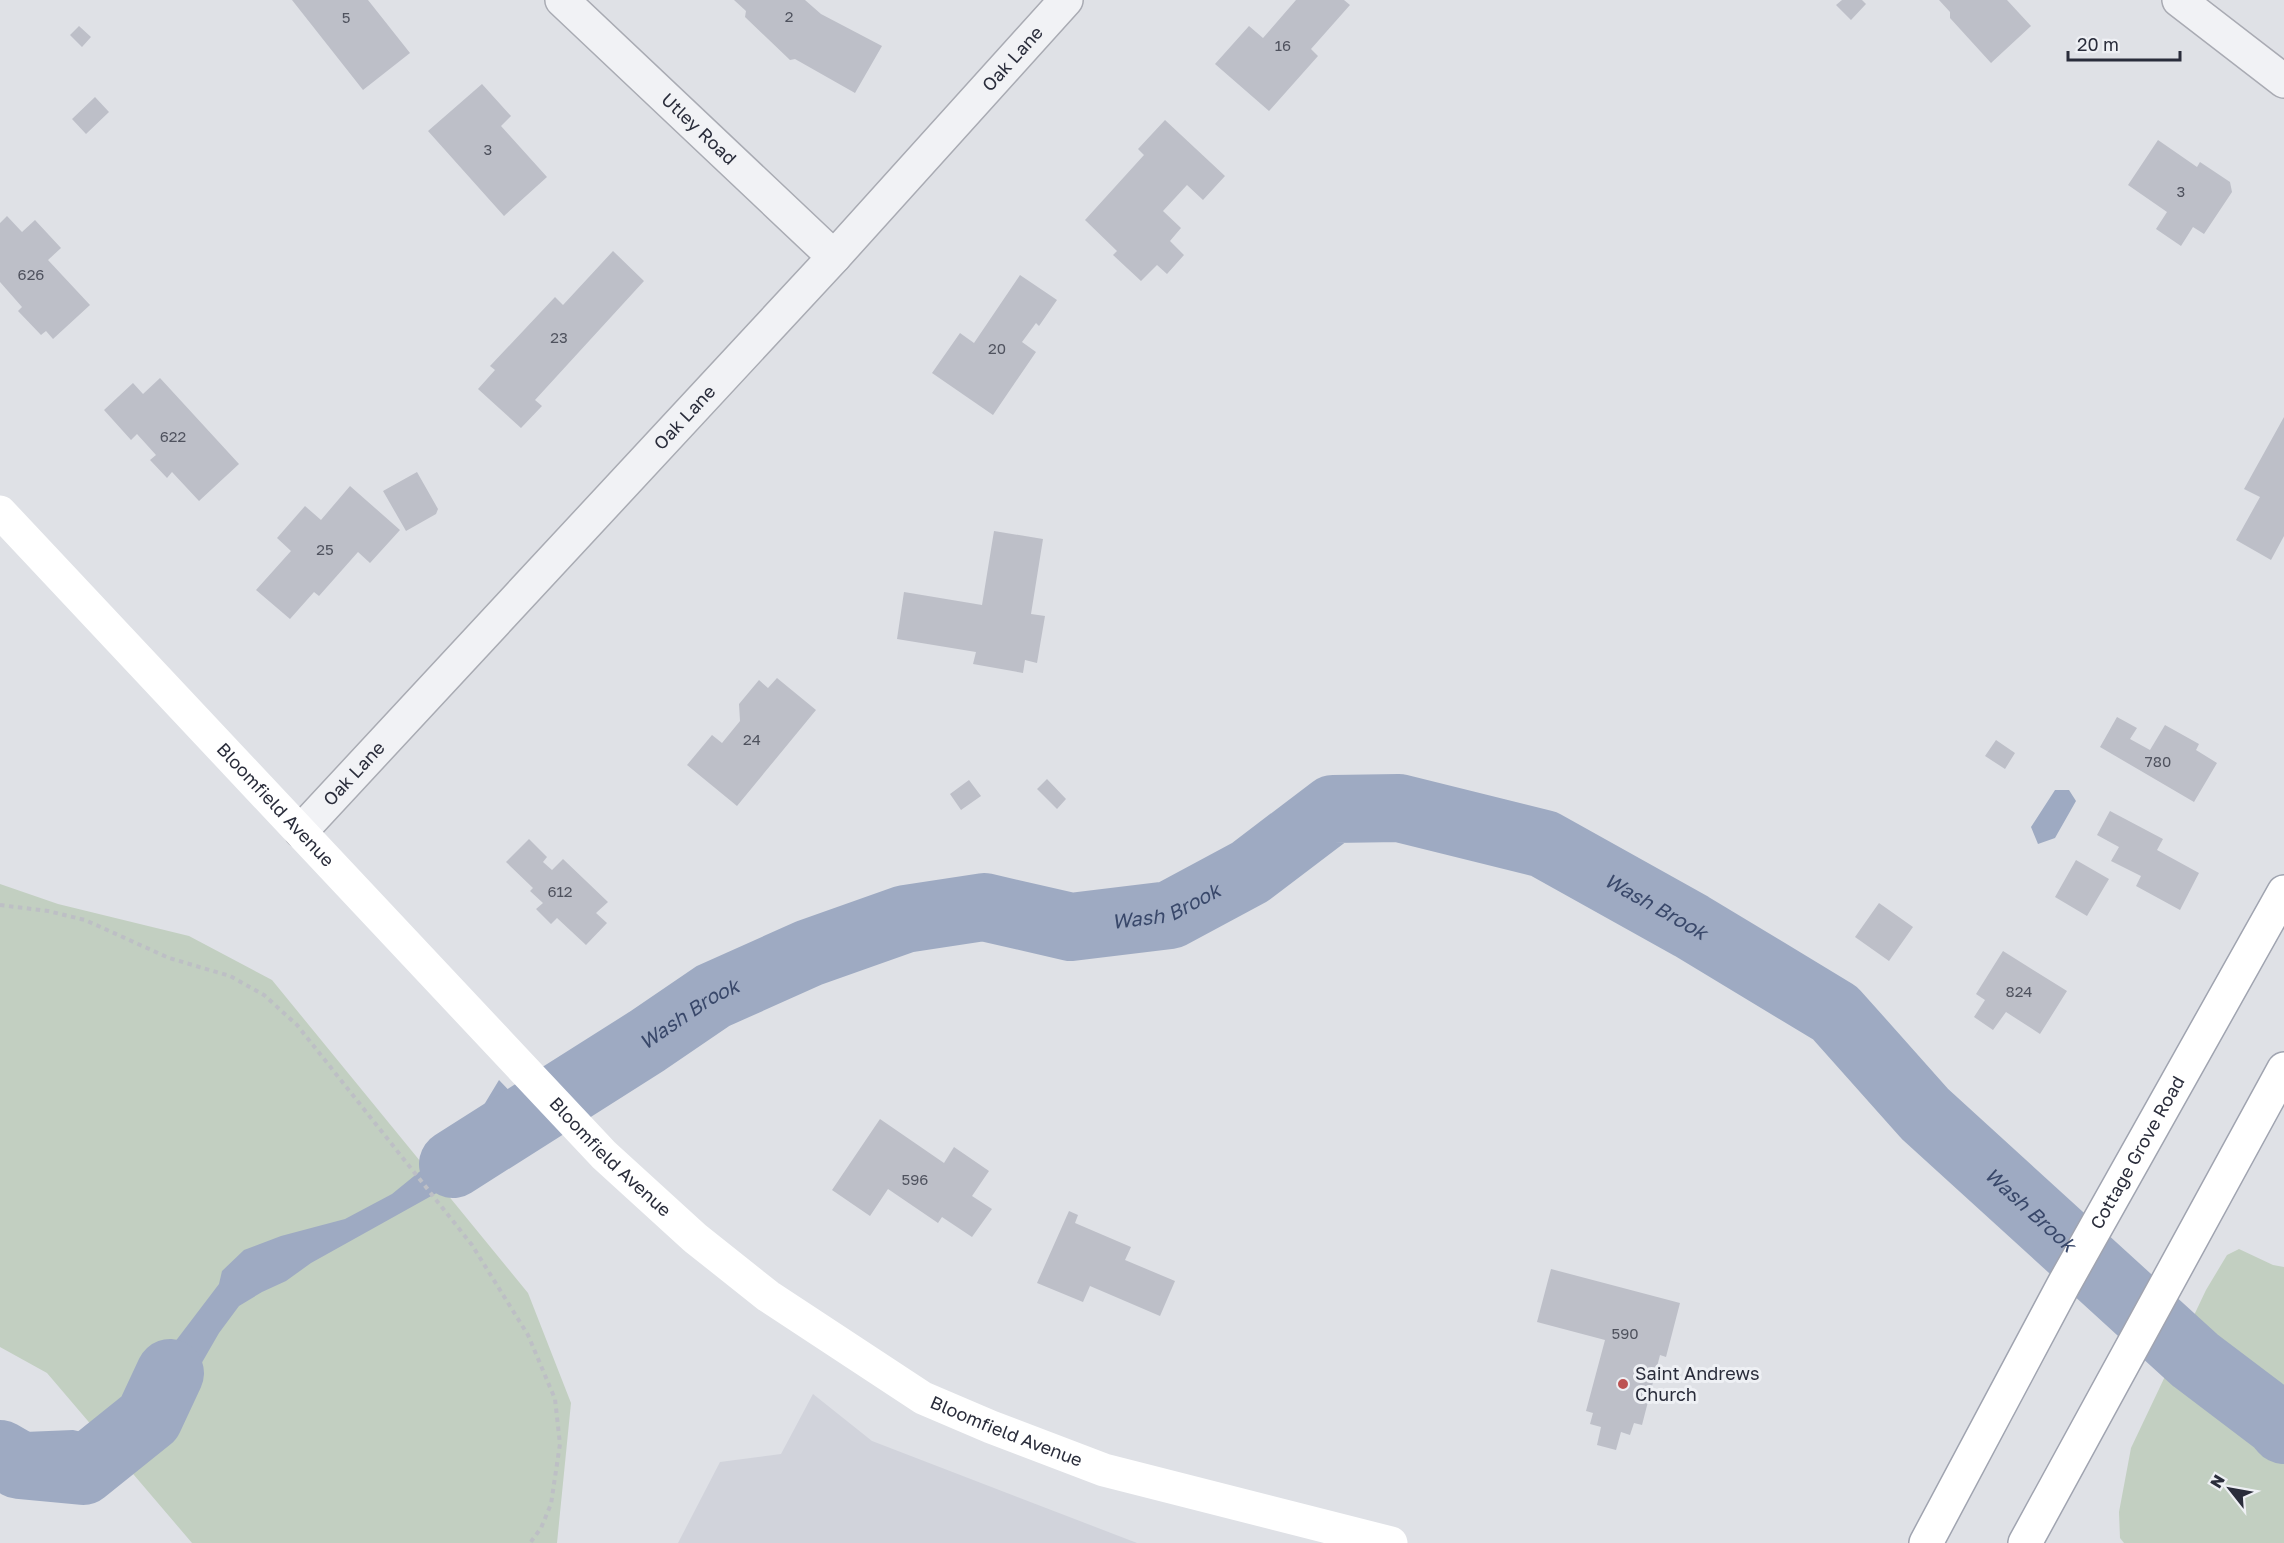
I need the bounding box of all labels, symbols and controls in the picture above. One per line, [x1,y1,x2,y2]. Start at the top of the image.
house number: 2 [785,7,793,25]
house number: 5 [342,8,350,26]
street label: Oak Lane [977,21,1047,96]
scale bar [2068,24,2180,62]
text: 20 m [2077,33,2119,55]
house number: 16 [1275,36,1291,54]
street label: Utley Road [657,88,741,169]
house number: 3 [484,140,492,158]
house number: 3 [2177,182,2185,200]
house number: 626 [18,265,44,283]
house number: 23 [550,328,568,346]
house number: 20 [988,339,1006,357]
street label: Oak Lane [649,380,719,454]
house number: 622 [160,427,186,445]
house number: 25 [316,540,334,558]
house number: 24 [743,730,761,748]
street label: Oak Lane [318,736,389,810]
street label: Bloomfield Avenue [213,738,339,871]
house number: 780 [2145,752,2171,770]
water label: Wash Brook [1601,867,1714,945]
water label: Wash Brook [1110,876,1226,933]
house number: 612 [547,882,573,900]
water label: Wash Brook [634,972,745,1054]
house number: 824 [2005,982,2033,1000]
street label: Cottage Grove Road [2085,1072,2189,1233]
street label: Bloomfield Avenue [545,1092,676,1221]
water label: Wash Brook [1981,1162,2083,1258]
house number: 596 [902,1170,928,1188]
house number: 590 [1611,1324,1639,1342]
place label: Saint Andrews Church [1635,1362,1760,1405]
marker: Saint Andrews Church [1616,1377,1630,1391]
street label: Bloomfield Avenue [927,1390,1086,1471]
north arrow [2200,1459,2260,1519]
text: N [2205,1471,2229,1492]

